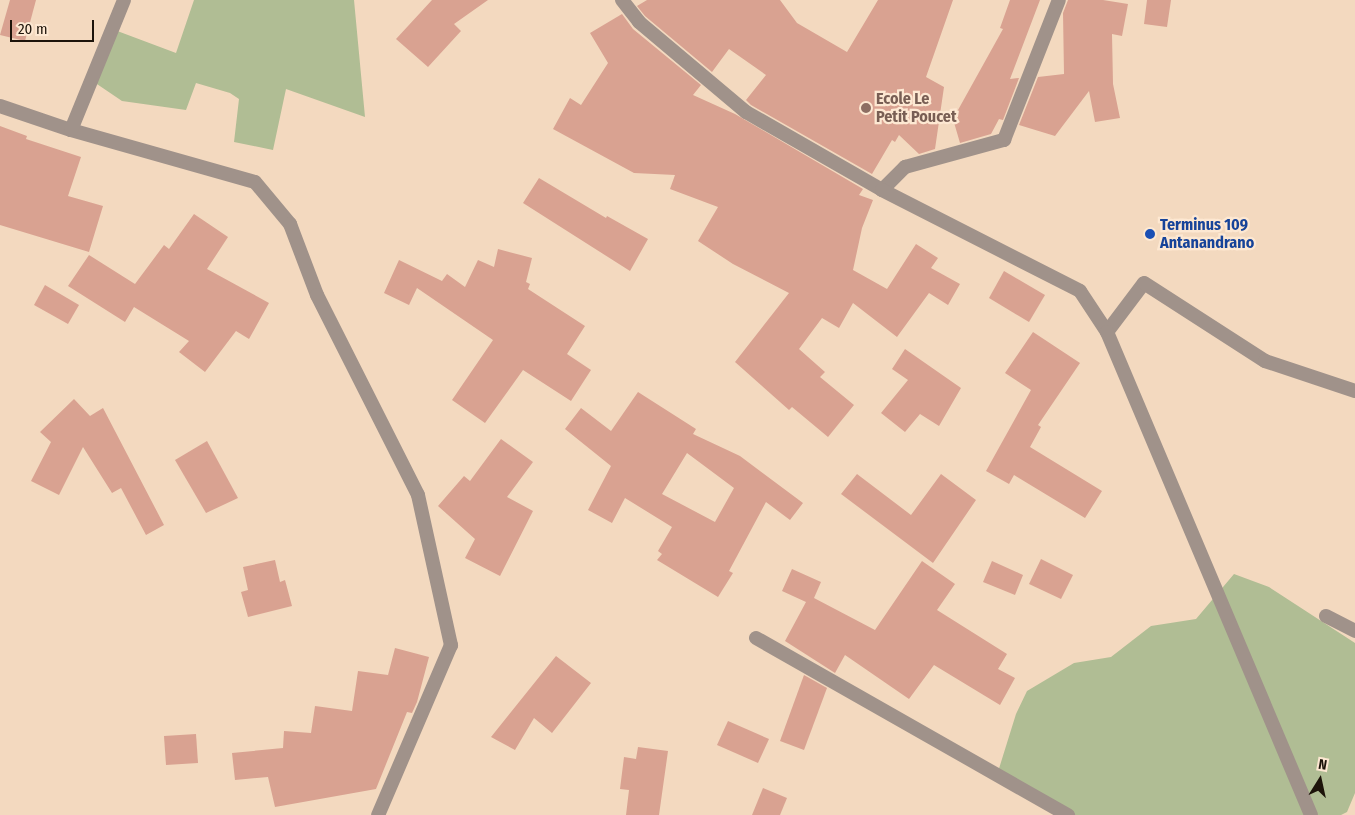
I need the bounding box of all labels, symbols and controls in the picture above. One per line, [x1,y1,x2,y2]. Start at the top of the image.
scale bar [12,10,96,42]
text: 20 m [18,20,48,38]
place label: Ecole Le Petit Poucet [876,89,957,127]
marker: Ecole Le Petit Poucet [860,102,872,114]
place label: Terminus 109 Antanandrano [1160,215,1254,253]
marker: Terminus 109 Antanandrano [1144,228,1156,240]
north arrow [1295,755,1345,805]
text: N [1317,756,1328,774]

